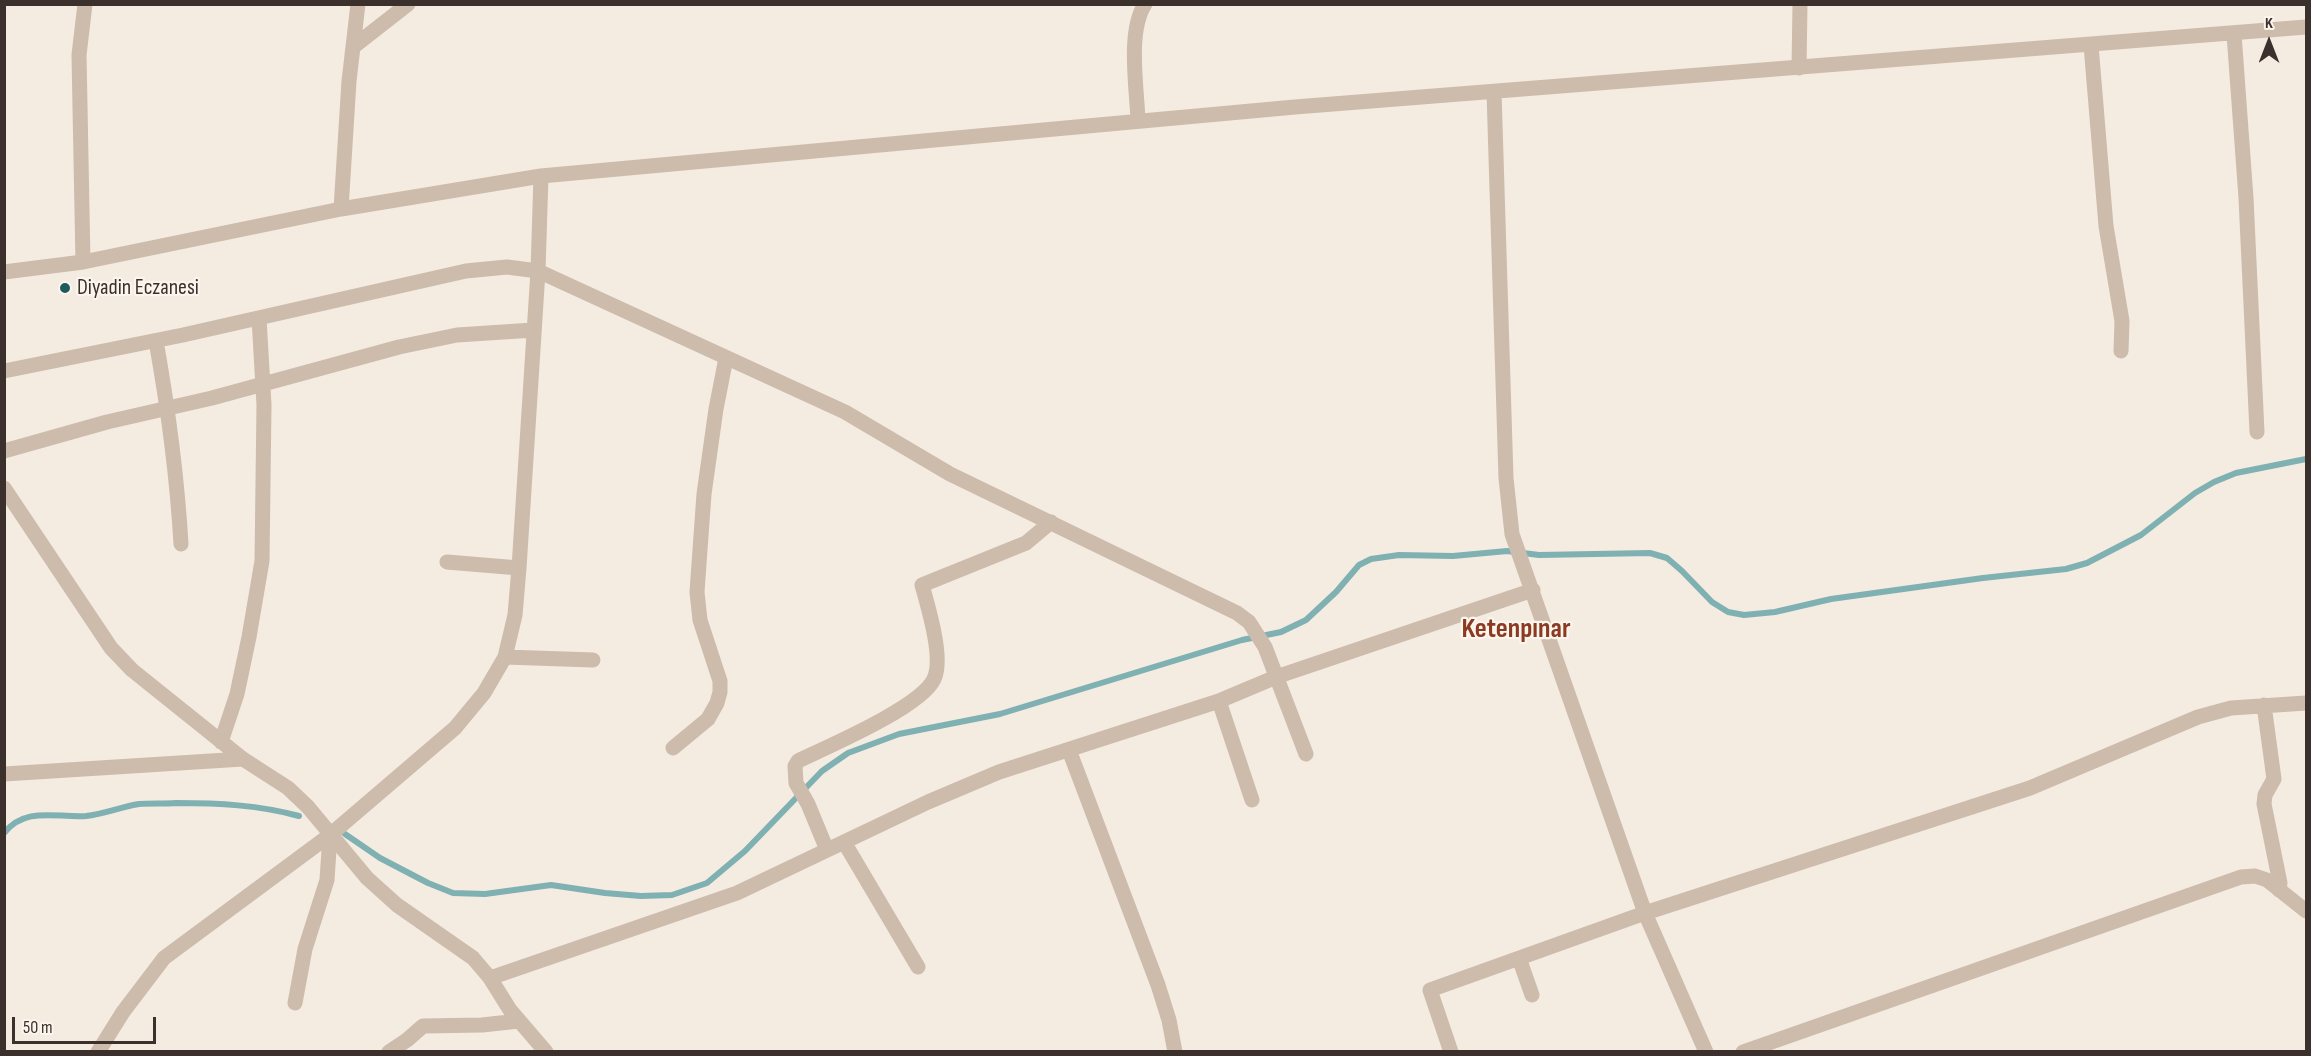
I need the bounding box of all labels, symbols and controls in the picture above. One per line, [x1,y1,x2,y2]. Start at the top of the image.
north arrow [2239,12,2299,72]
text: K [2265,14,2273,33]
place label: Diyadin Eczanesi [77,275,199,301]
marker: Diyadin Eczanesi [58,281,72,295]
district label: Ketenpınar [1461,613,1571,647]
scale bar [15,1005,159,1043]
text: 50 m [23,1017,53,1038]

